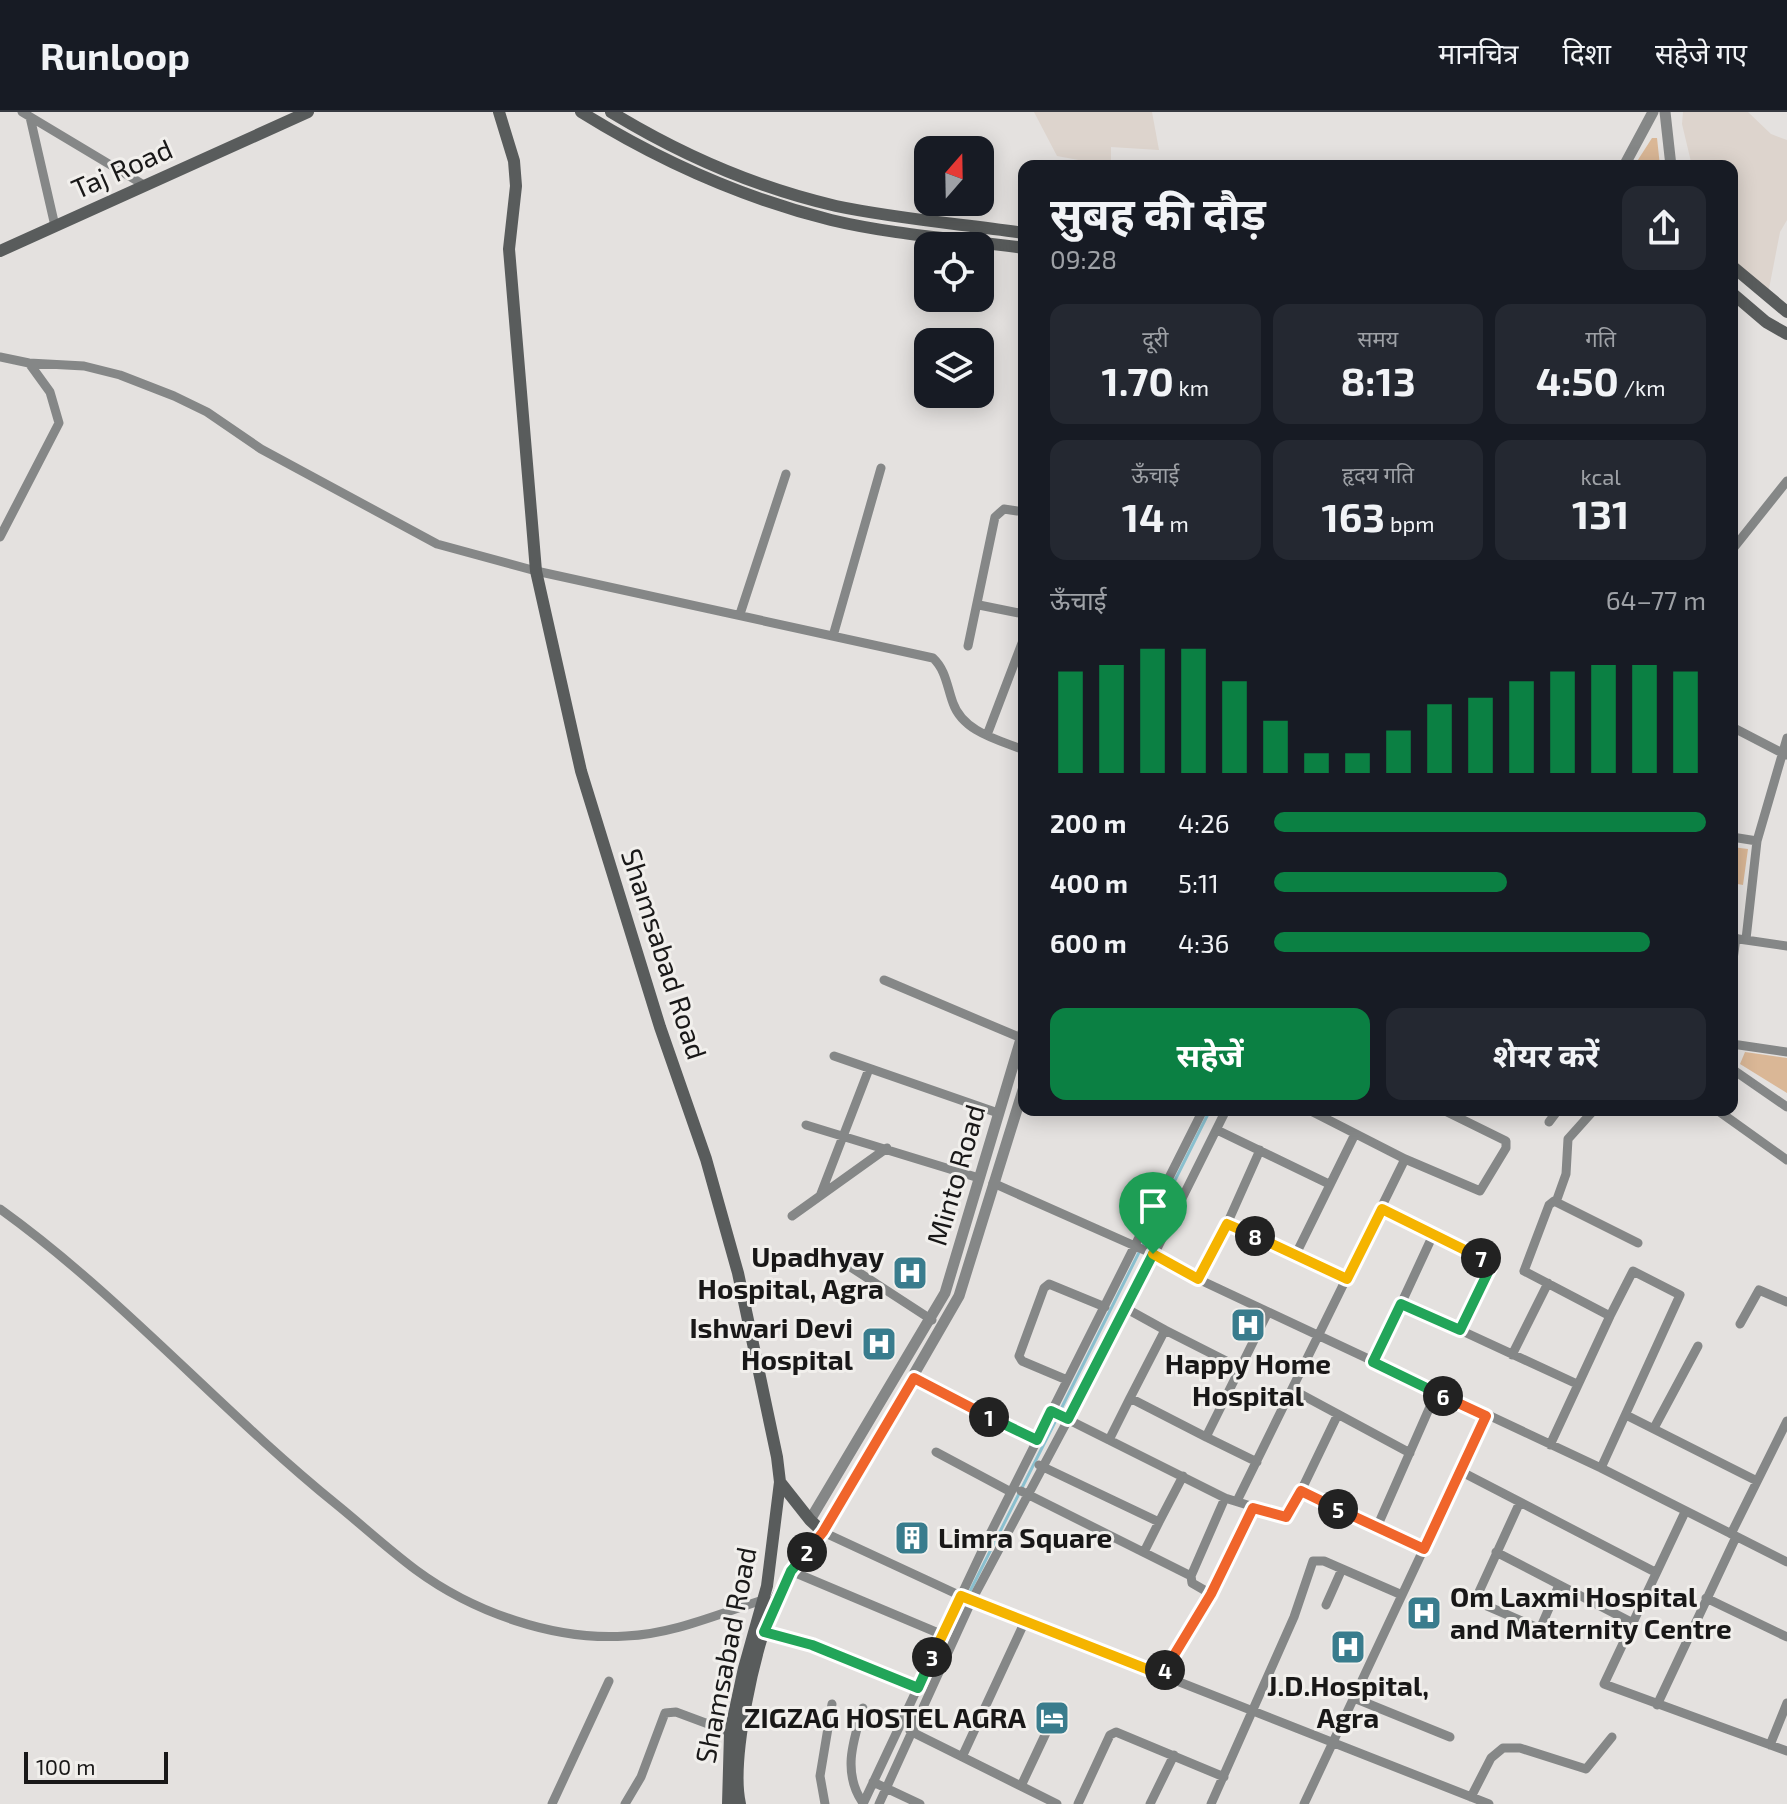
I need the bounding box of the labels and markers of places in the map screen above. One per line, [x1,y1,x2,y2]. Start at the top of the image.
pin [1119,1172,1187,1254]
pin: 8 [1235,1216,1275,1256]
pin: 7 [1461,1238,1501,1278]
place label: Upadhyay Hospital, Agra [698,1239,884,1305]
hospital icon: Upadhyay Hospital, Agra [891,1254,929,1292]
hospital icon: Happy Home Hospital [1229,1306,1267,1344]
place label: Ishwari Devi Hospital [689,1310,854,1376]
hospital icon: Ishwari Devi Hospital [860,1325,898,1363]
place label: Happy Home Hospital [1165,1346,1331,1412]
pin: 6 [1423,1376,1463,1416]
pin: 1 [969,1397,1009,1437]
pin: 5 [1318,1489,1358,1529]
building icon: Limra Square [893,1519,931,1557]
place label: Limra Square [938,1520,1112,1554]
pin: 2 [787,1532,827,1572]
place label: Om Laxmi Hospital and Maternity Centre [1450,1579,1732,1645]
hospital icon: Om Laxmi Hospital and Maternity Centre [1405,1594,1443,1632]
hospital icon: J.D.Hospital, Agra [1329,1628,1367,1666]
pin: 3 [912,1637,952,1677]
pin: 4 [1145,1650,1185,1690]
place label: J.D.Hospital, Agra [1267,1668,1429,1734]
hotel icon: ZIGZAG HOSTEL AGRA [1033,1699,1071,1737]
place label: ZIGZAG HOSTEL AGRA [744,1700,1027,1734]

